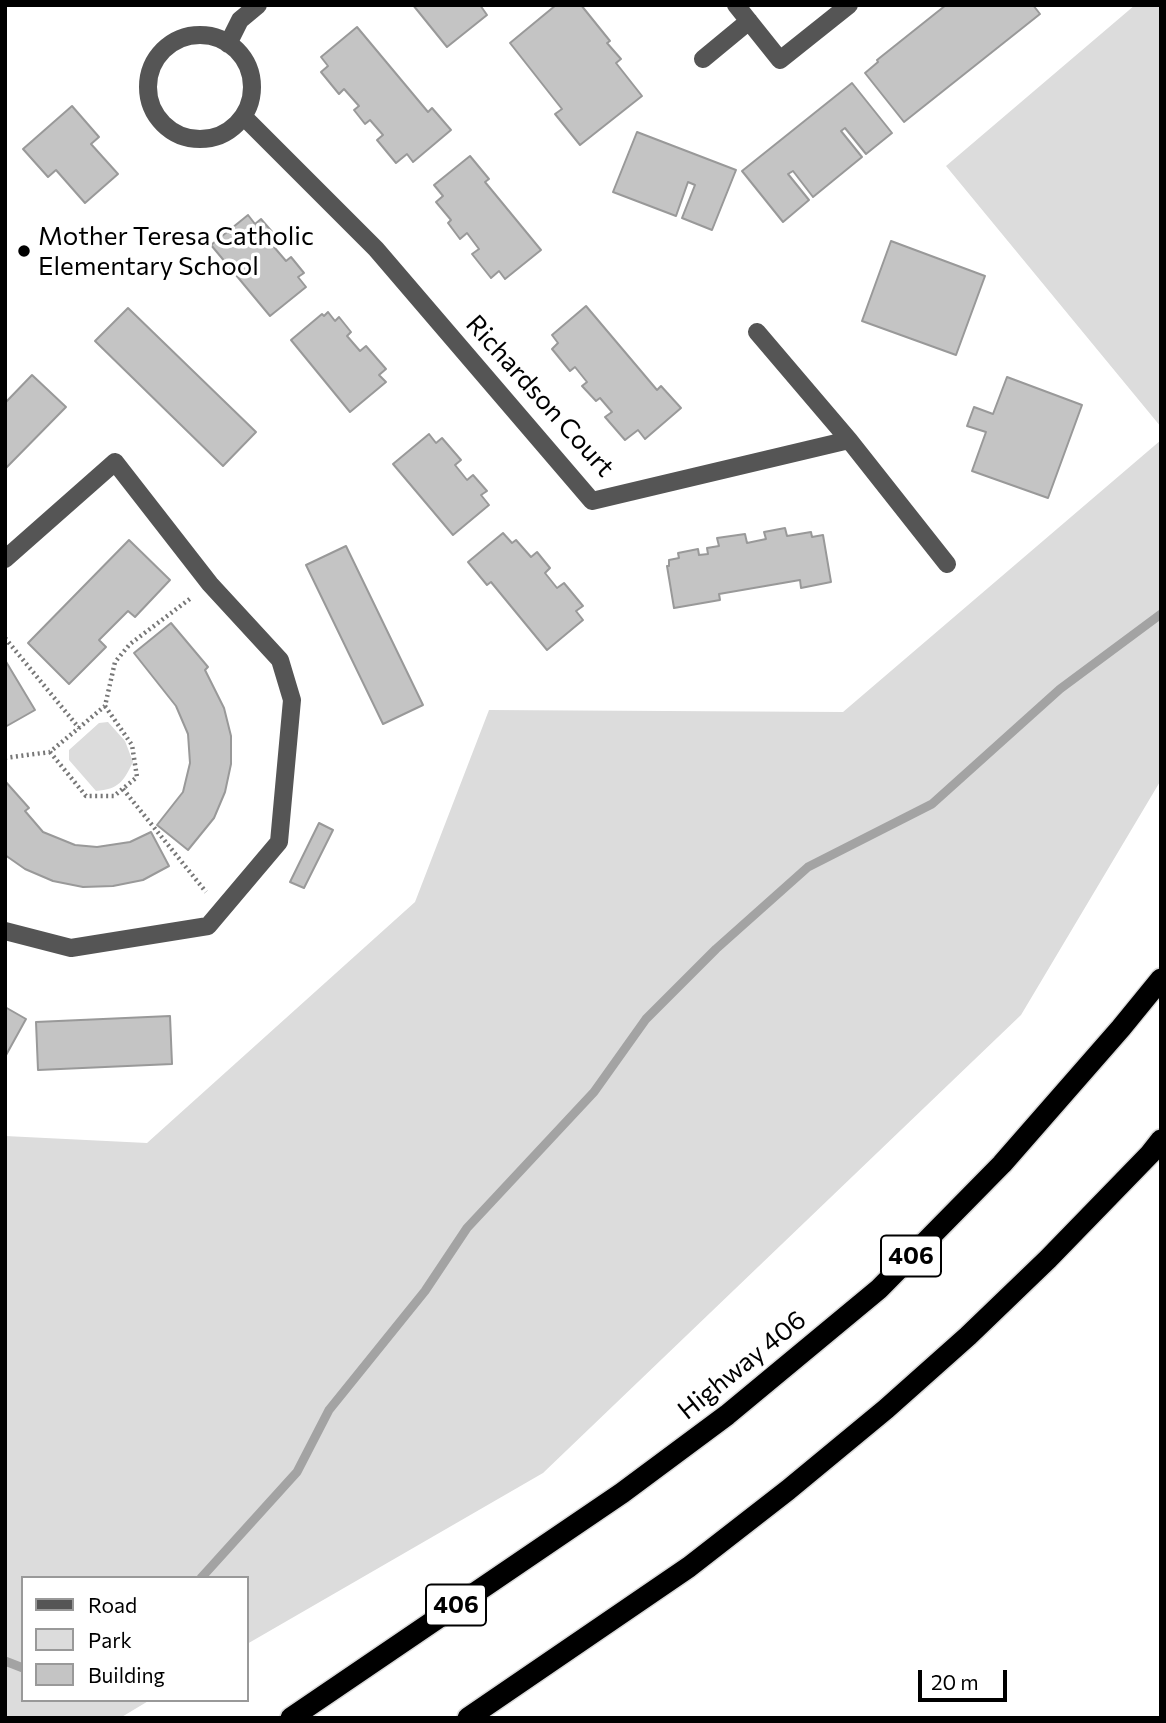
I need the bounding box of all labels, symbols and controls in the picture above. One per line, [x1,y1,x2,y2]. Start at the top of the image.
place label: Mother Teresa Catholic Elementary School [38,220,314,282]
marker: Mother Teresa Catholic Elementary School [16,243,32,259]
street label: Richardson Court [459,309,621,483]
road number: 406 [881,1236,941,1276]
street label: Highway 406 [672,1304,812,1426]
legend [21,1576,248,1702]
road number: 406 [426,1584,486,1625]
text: Road [88,1592,137,1617]
text: Park [88,1627,132,1652]
scale bar [921,1656,1010,1700]
text: Building [88,1662,165,1687]
text: 20 m [931,1669,979,1694]

